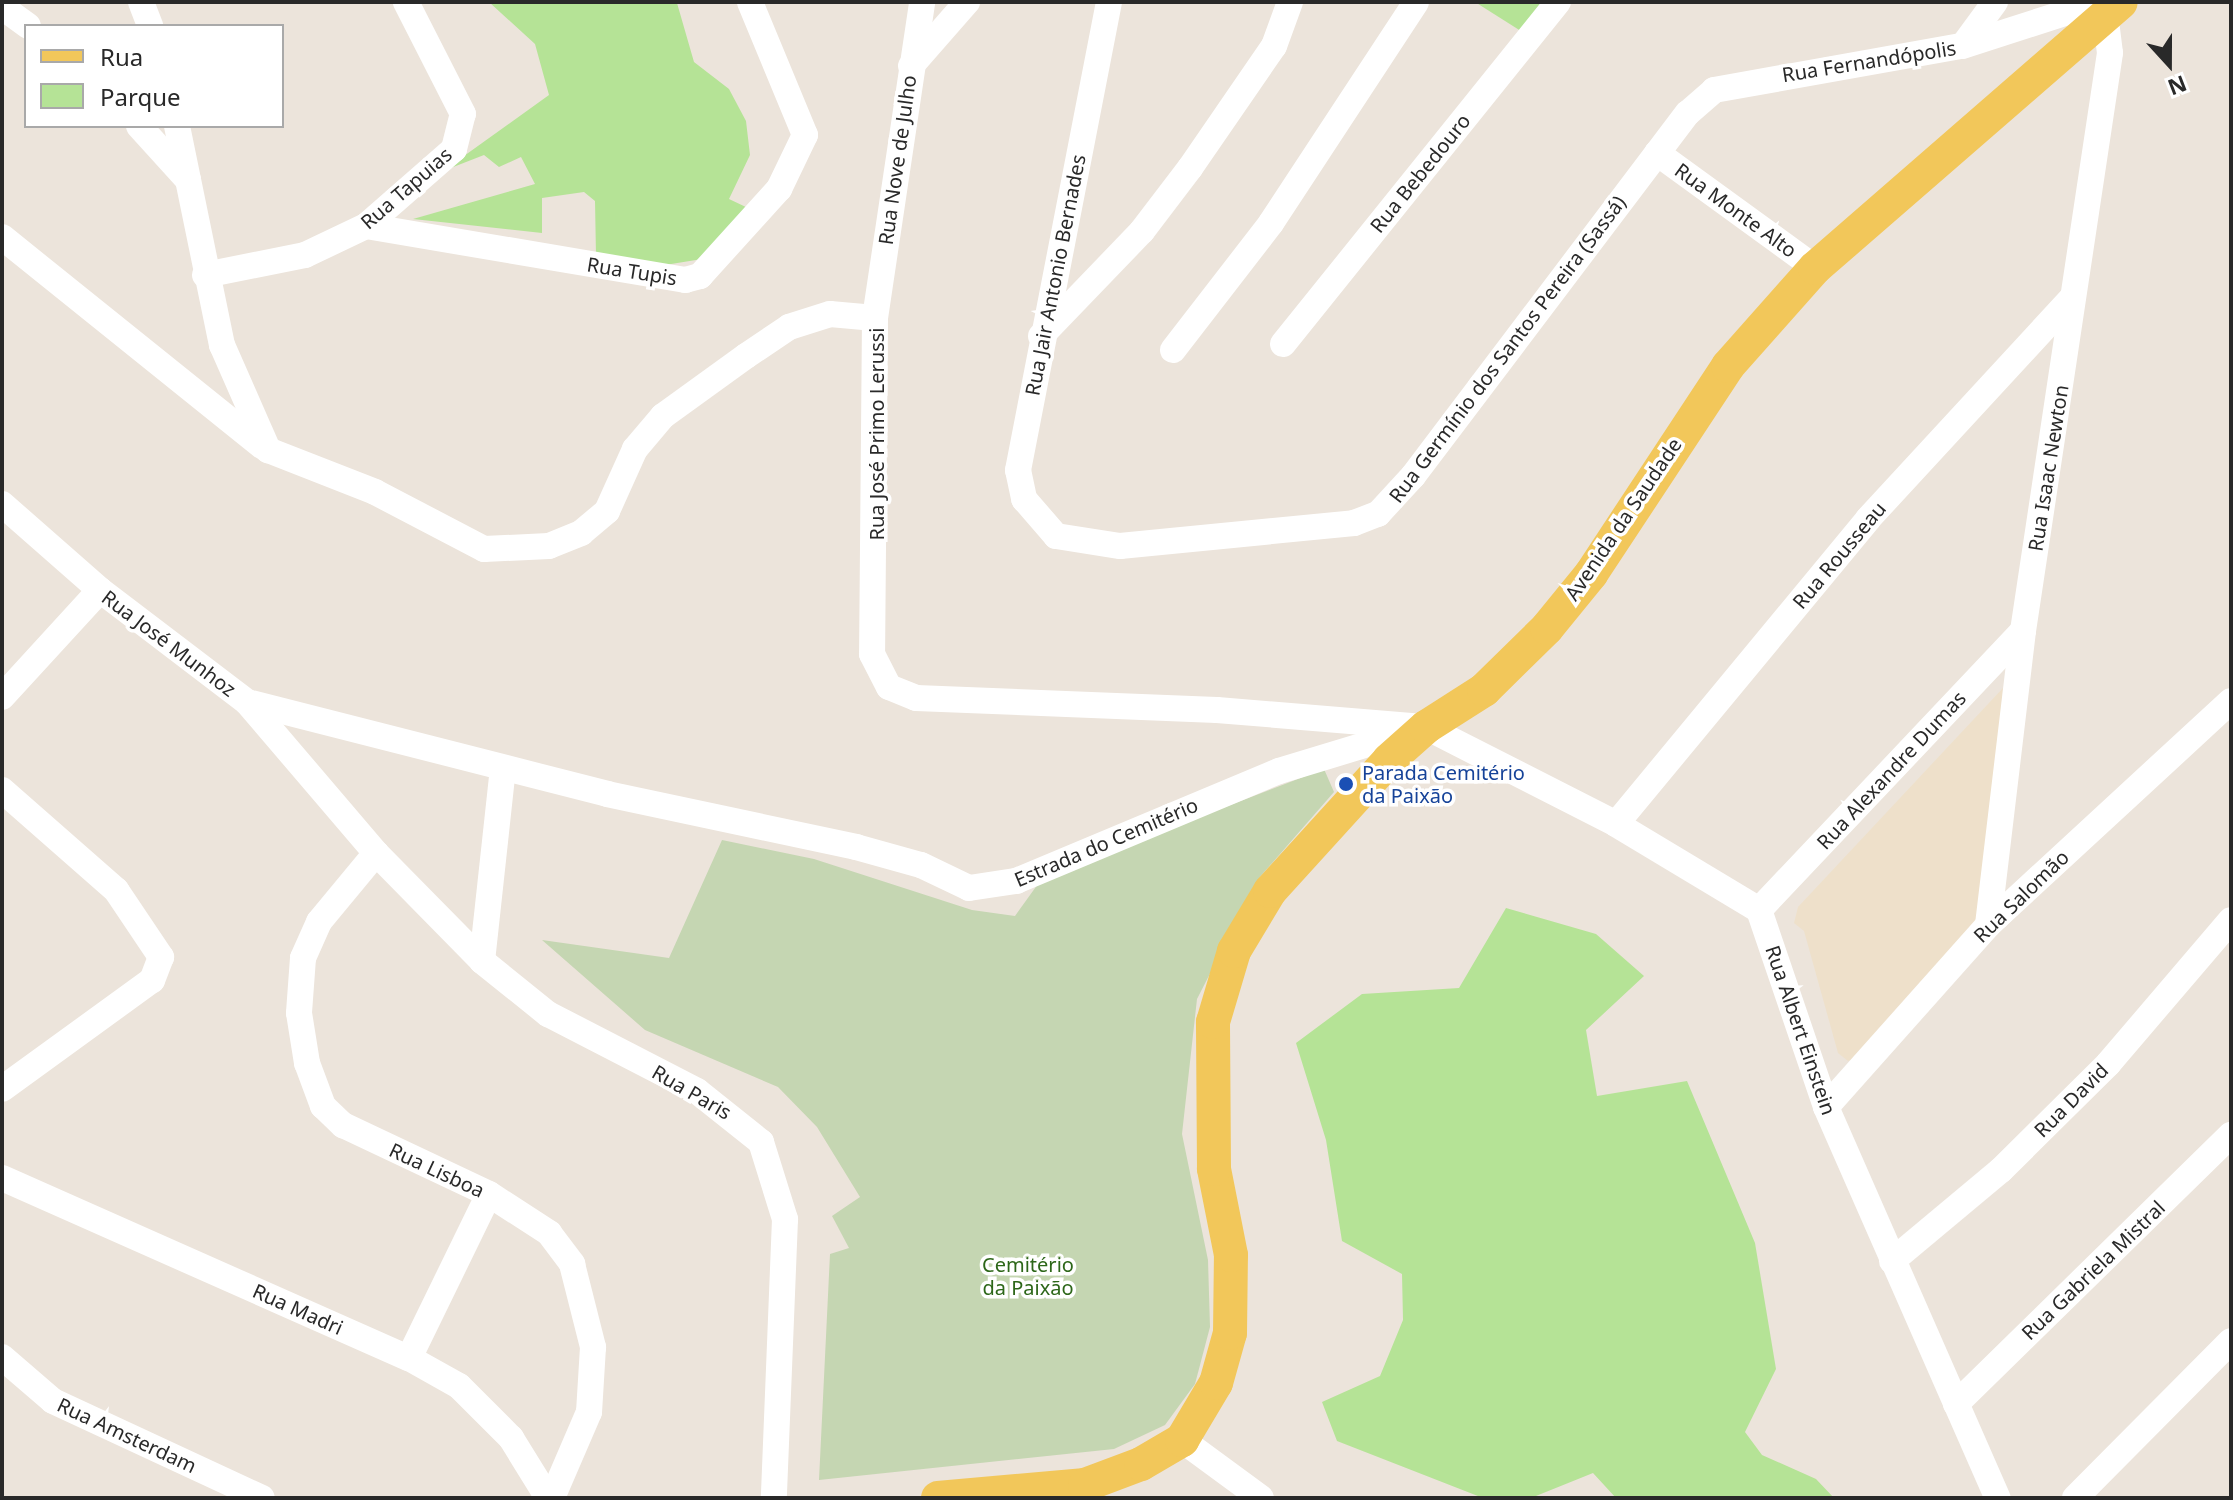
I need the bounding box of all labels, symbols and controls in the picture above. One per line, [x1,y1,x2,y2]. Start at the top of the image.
legend [24,24,284,128]
north arrow [2129,24,2209,104]
street label: Rua Fernandópolis [1780,35,1958,87]
text: Rua [100,40,143,73]
text: N [2164,69,2191,104]
street label: Rua Nove de Julho [873,74,921,246]
text: Parque [100,80,181,113]
street label: Rua Bebedouro [1365,109,1475,237]
street label: Rua Tapuias [356,142,456,234]
street label: Rua Jair Antonio Bernades [1020,152,1090,398]
street label: Rua Monte Alto [1670,158,1802,262]
street label: Rua Germínio dos Santos Pereira (Sassá) [1384,191,1630,507]
street label: Rua Tupis [585,252,679,290]
street label: Rua José Primo Lerussi [864,327,888,541]
street label: Rua Isaac Newton [2023,383,2073,553]
street label: Avenida da Saudade [1560,433,1686,605]
street label: Rua Rousseau [1787,497,1891,613]
street label: Rua José Munhoz [97,585,241,701]
street label: Rua Alexandre Dumas [1812,686,1970,854]
place label: Parada Cemitério da Paixão [1362,760,1525,807]
marker: Parada Cemitério da Paixão [1337,775,1355,793]
street label: Estrada do Cemitério [1011,792,1201,892]
street label: Rua Salomão [1969,845,2073,947]
street label: Rua Albert Einstein [1761,942,1841,1118]
street label: Rua David [2029,1058,2113,1142]
street label: Rua Paris [648,1060,736,1124]
street label: Rua Lisboa [386,1138,488,1202]
street label: Rua Gabriela Mistral [2016,1195,2170,1345]
park label: Cemitério da Paixão [982,1253,1074,1300]
street label: Rua Madri [249,1278,347,1340]
street label: Rua Amsterdam [54,1392,200,1478]

